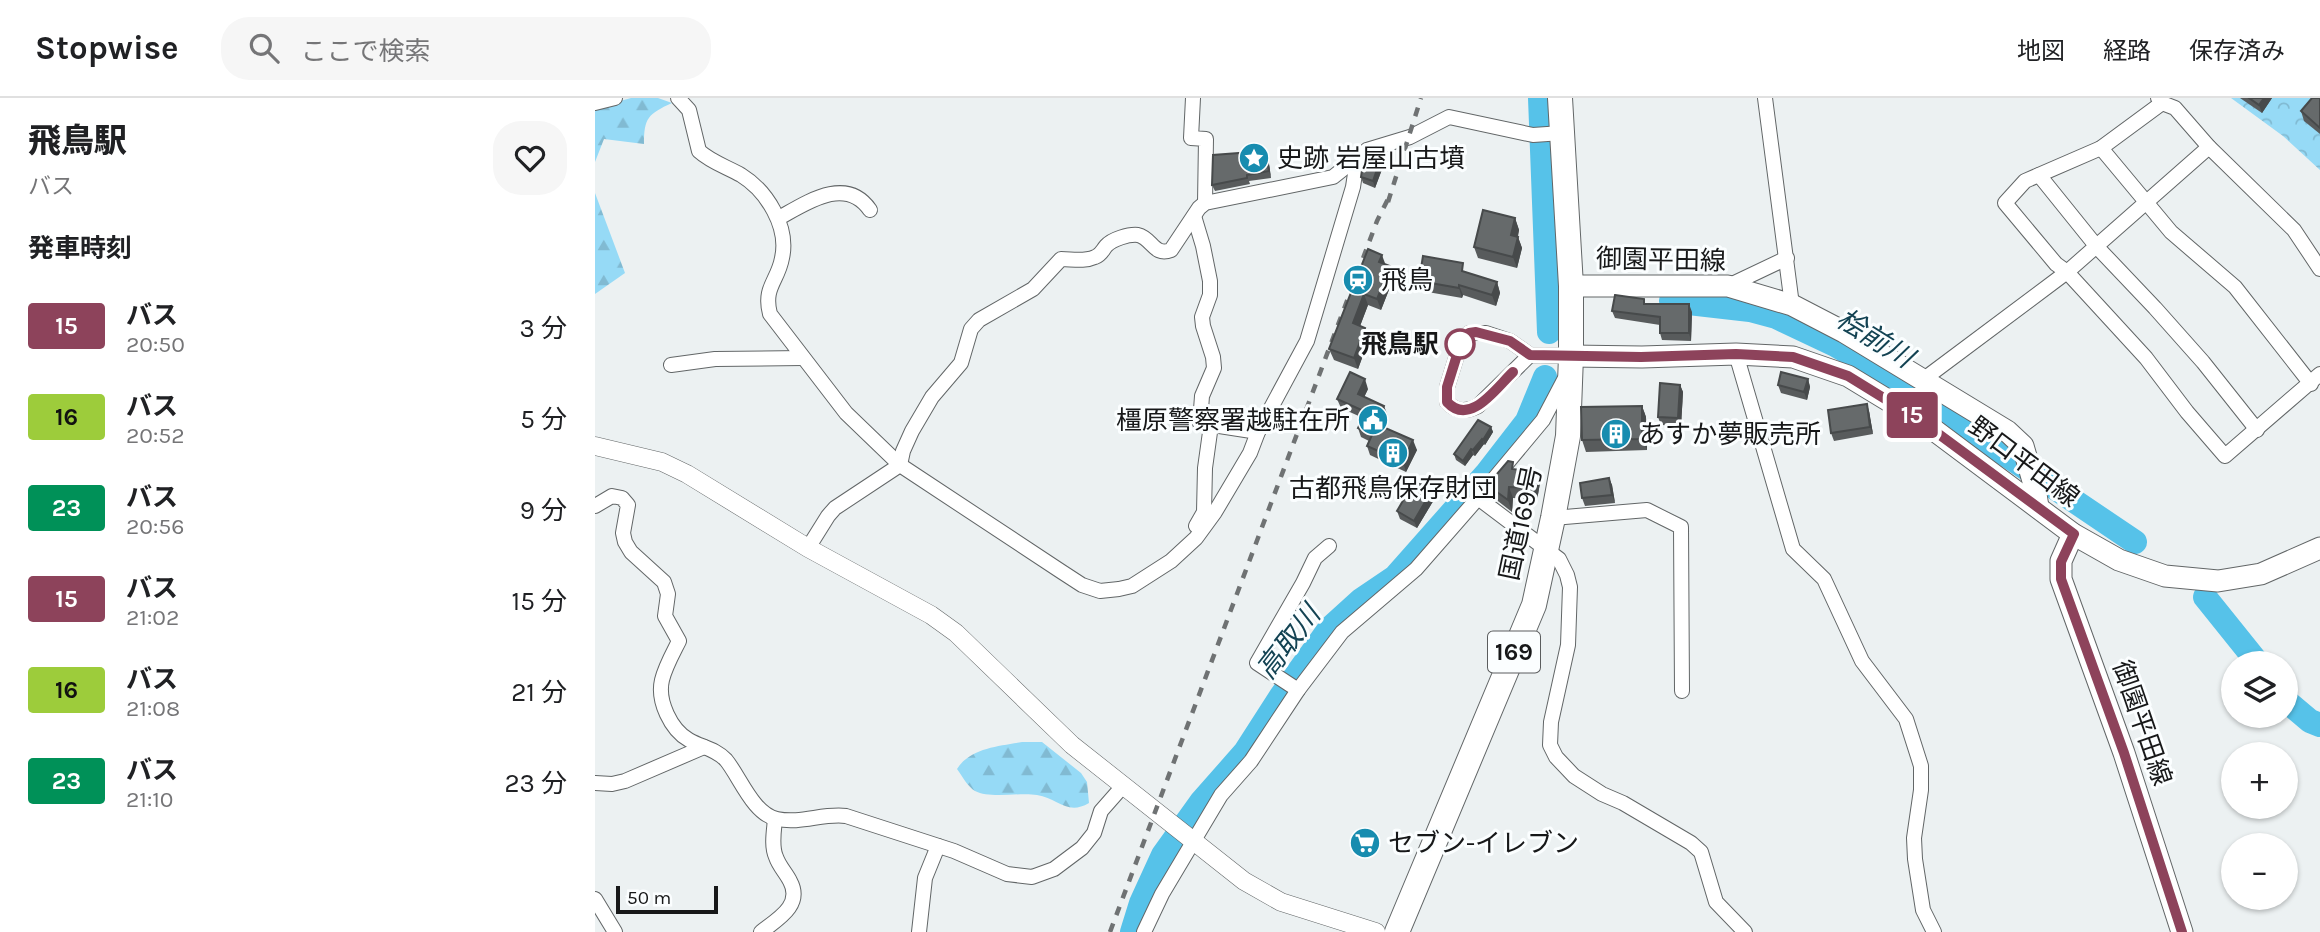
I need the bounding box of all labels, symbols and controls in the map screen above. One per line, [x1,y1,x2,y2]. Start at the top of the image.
search box [221,17,711,80]
text: Stopwise [35,29,179,67]
icon: search [245,29,283,67]
text: ここで検索 [301,36,431,67]
text: 地図 [2017,37,2065,65]
text: 経路 [2103,37,2151,65]
text: 保存済み [2189,37,2285,65]
button: heart [493,121,567,195]
text: 飛鳥駅 [28,122,127,160]
place icon: 史跡 岩屋山古墳 [1237,141,1271,175]
place label: 史跡 岩屋山古墳 [1277,143,1465,174]
text: バス [28,173,74,200]
text: 発車時刻 [28,233,132,264]
street label: 御園平田線 [1596,243,1726,277]
station icon: 飛鳥 [1341,263,1375,297]
place label: 飛鳥 [1381,265,1433,296]
text: バス [126,300,178,331]
water label: 桧前川 [1831,302,1922,376]
text: 15 [55,312,78,340]
text: 3 分 [519,313,567,344]
place label: 飛鳥駅 [1361,329,1439,360]
marker: 飛鳥駅 [1445,329,1475,359]
text: 20:50 [126,331,185,358]
text: バス [126,391,178,422]
line badge: 15 [1881,392,1943,438]
text: 15 [1901,401,1923,429]
text: 16 [55,403,78,431]
public building icon: 橿原警察署越駐在所 [1356,403,1390,437]
text: 5 分 [520,404,567,435]
place label: 橿原警察署越駐在所 [1116,405,1350,436]
street label: 野口平田線 [1963,410,2085,514]
building icon: あすか夢販売所 [1599,417,1633,451]
place label: あすか夢販売所 [1639,419,1821,450]
text: 20:52 [126,422,185,449]
building icon: 古都飛鳥保存財団 [1376,436,1410,470]
street label: 国道169号 [1494,463,1548,583]
place label: 古都飛鳥保存財団 [1289,473,1497,504]
text: バス [126,482,178,513]
text: 23 [52,494,81,522]
text: 9 分 [520,495,567,526]
text: 20:56 [126,513,184,540]
text: バス [126,573,178,604]
text: 15 [55,585,78,613]
text: 15 分 [512,586,567,617]
water label: 高取川 [1249,596,1329,685]
text: 21:02 [126,604,179,631]
road number: 169 [1488,632,1540,672]
map controls [2221,651,2298,910]
button: layers [2221,651,2298,728]
street label: 御園平田線 [2106,656,2178,790]
text: バス [126,664,178,695]
text: 16 [55,676,78,704]
text: 21 分 [511,677,567,708]
text: 21:08 [126,695,180,722]
button: + [2221,742,2298,819]
text: バス [126,755,178,786]
text: 23 [52,767,81,795]
text: 23 分 [504,768,567,799]
text: 21:10 [126,786,173,813]
supermarket icon: セブン-イレブン [1348,826,1382,860]
place label: セブン-イレブン [1388,828,1579,859]
button: − [2221,833,2298,910]
scale bar [616,883,717,915]
text: 50 m [627,887,671,909]

